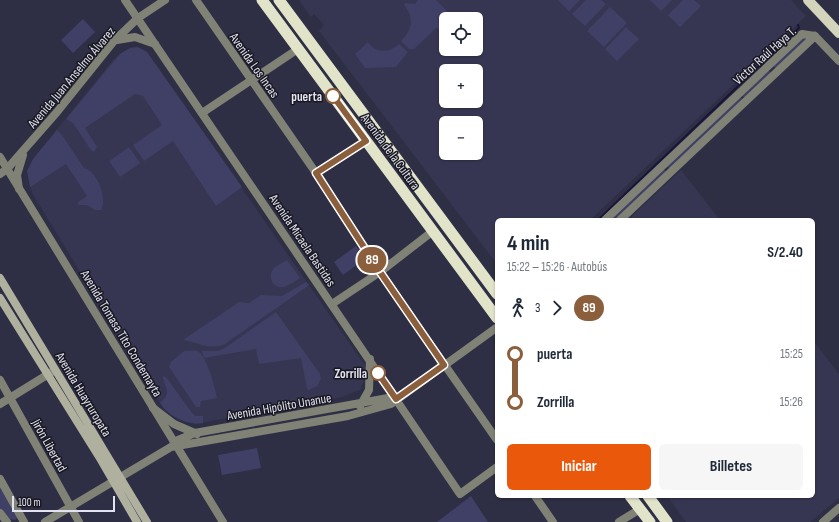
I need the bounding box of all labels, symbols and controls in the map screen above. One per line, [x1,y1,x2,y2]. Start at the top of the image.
map controls [439,12,483,160]
button: locate [439,12,483,56]
street label: Avenida Juan Anselmo Álvarez [24,23,119,132]
street label: Victor Raúl Haya T. [730,23,799,88]
street label: Avenida Los Incas [225,29,283,101]
button: + [439,64,483,108]
marker: puerta [325,88,341,104]
place label: puerta [291,89,322,105]
street label: Avenida de la Cultura [357,110,423,193]
button: − [439,116,483,160]
street label: Avenida Micaela Bastidas [265,191,339,290]
text: 4 min [507,230,550,257]
text: S/2.40 [767,243,803,262]
line badge: 89 [354,247,390,273]
text: 89 [365,251,379,268]
text: 15:22 – 15:26 · Autobús [507,259,607,275]
street label: Avenida Tomasa Tito Condemayta [76,266,165,400]
icon: walk [507,297,529,319]
icon: forward [546,297,568,319]
text: 89 [582,299,596,316]
text: 3 [535,300,540,316]
text: puerta [537,345,572,364]
text: 15:25 [780,346,803,362]
street label: Avenida Huayruropata [51,349,115,440]
marker: Zorrilla [370,365,386,381]
place label: Zorrilla [335,366,367,382]
street label: Avenida Hipólito Unanue [225,390,333,424]
text: Zorrilla [537,393,574,412]
text: 15:26 [780,394,803,410]
street label: Jirón Libertad [28,415,70,475]
button: Iniciar [507,444,651,490]
button: Billetes [659,444,803,490]
scale bar [12,494,115,513]
text: 100 m [18,496,40,509]

